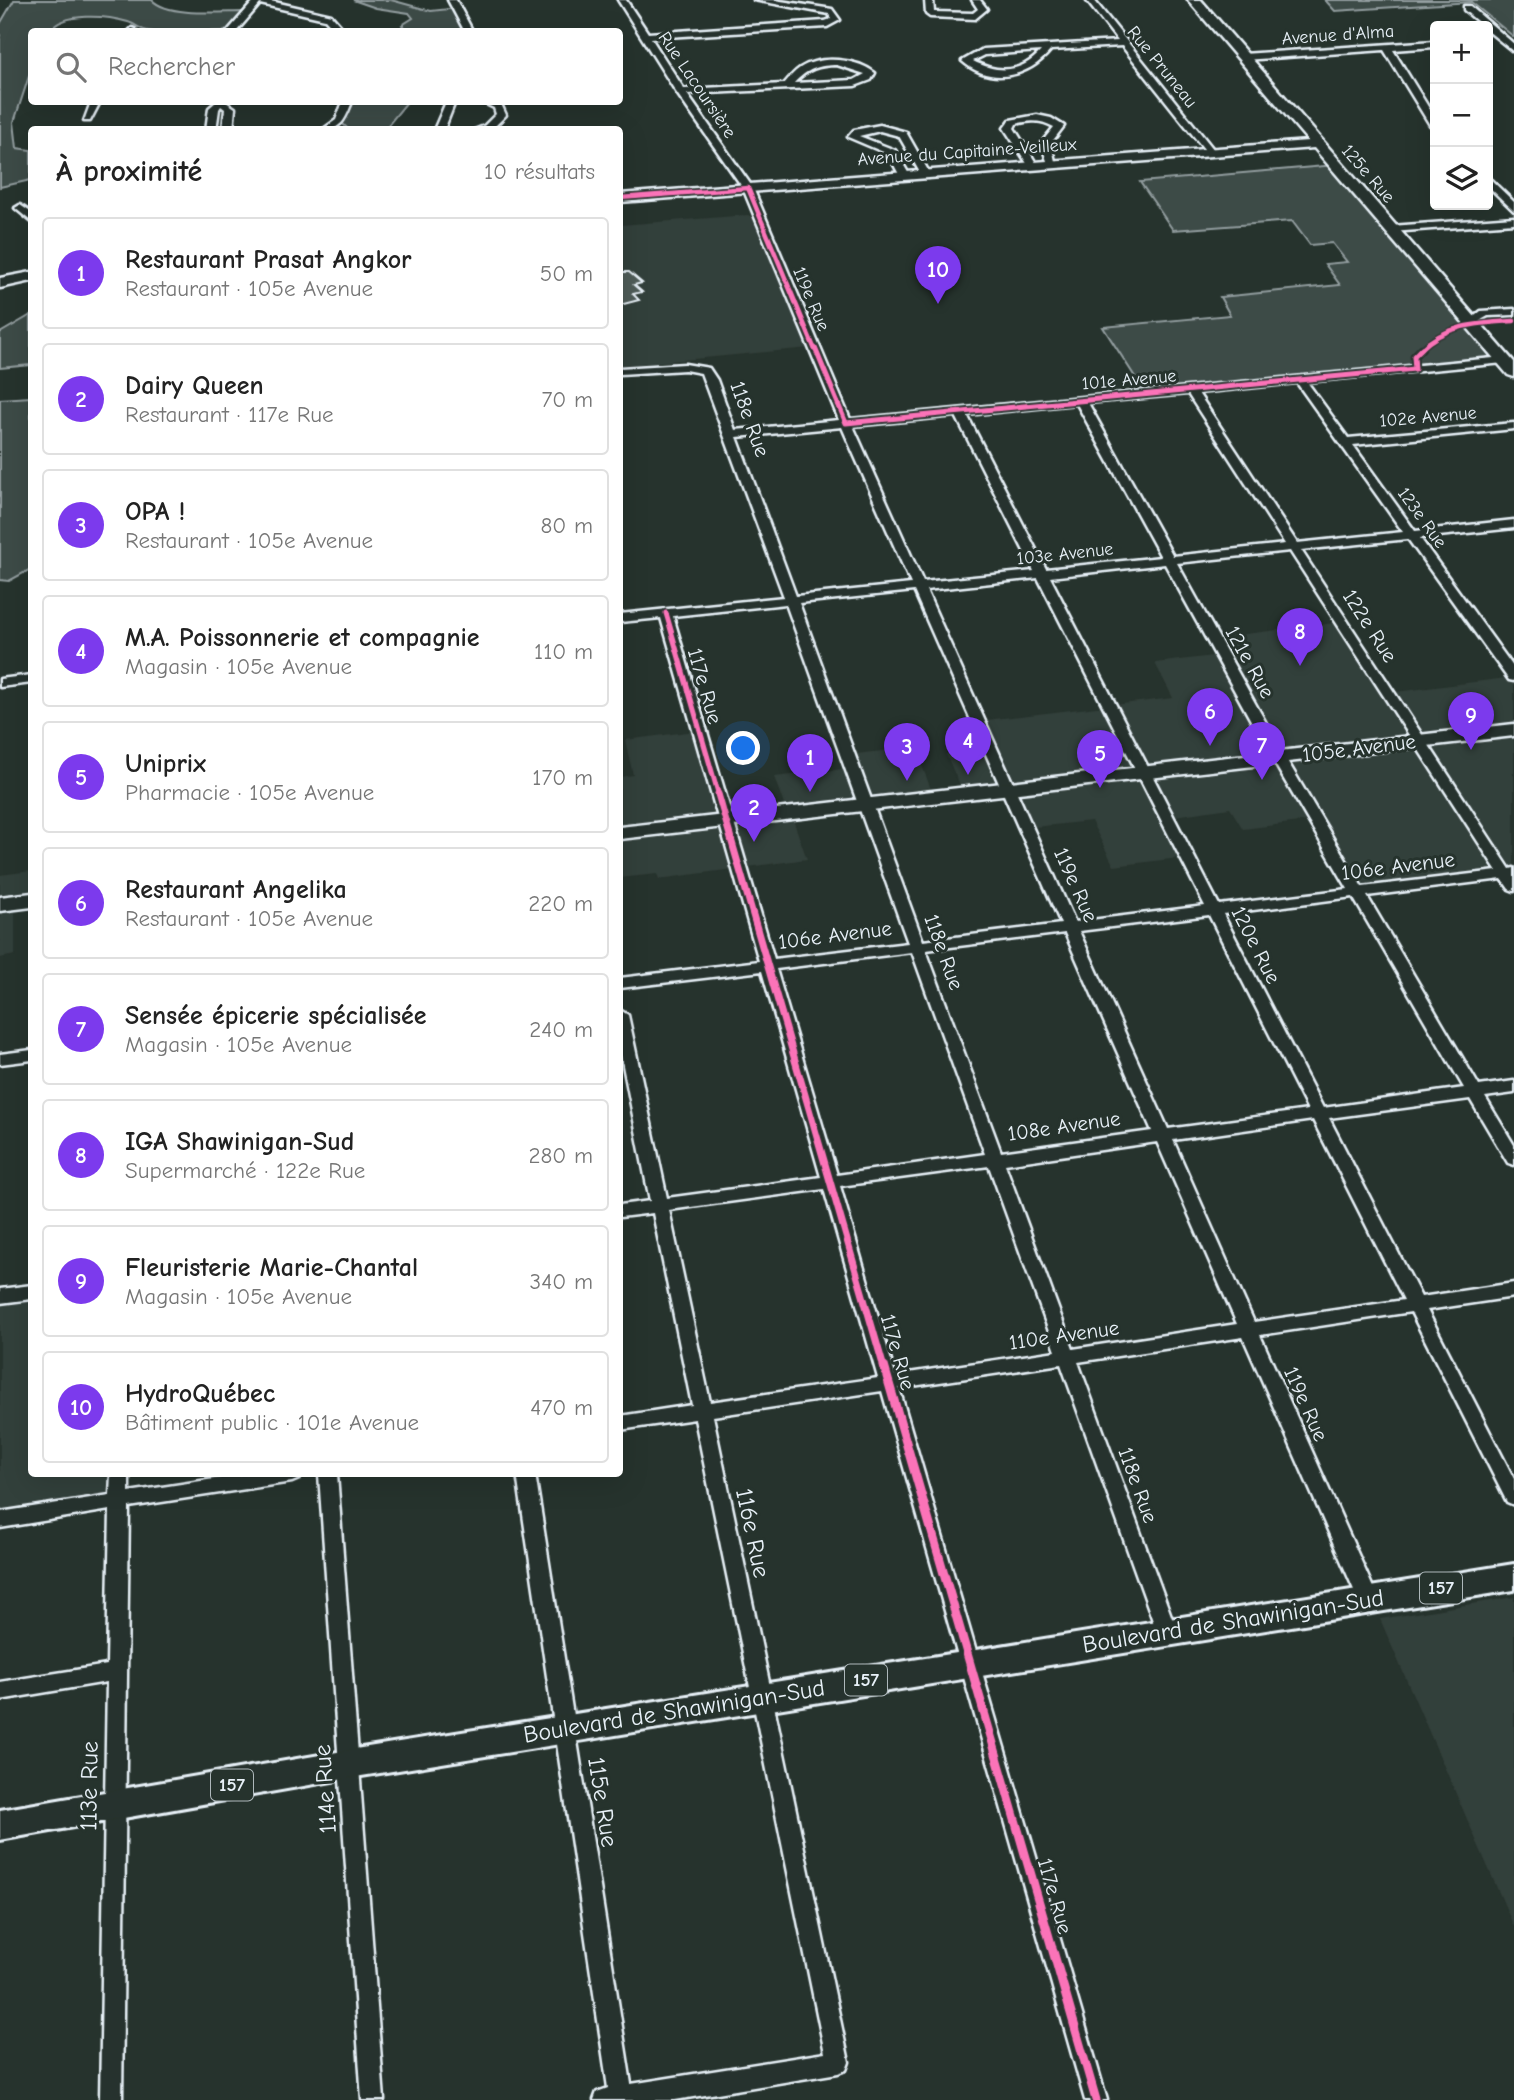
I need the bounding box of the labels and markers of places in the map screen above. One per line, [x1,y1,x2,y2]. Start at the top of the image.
pin: 10 [915,246,961,304]
pin: 8 [1277,608,1323,666]
pin: 6 [1187,688,1233,746]
pin: 9 [1448,692,1494,750]
pin: 4 [945,717,991,775]
pin: 7 [1239,722,1285,780]
pin: 3 [884,723,930,781]
pin: 5 [1077,730,1123,788]
pin: 1 [787,734,833,792]
pin: 2 [731,784,777,842]

